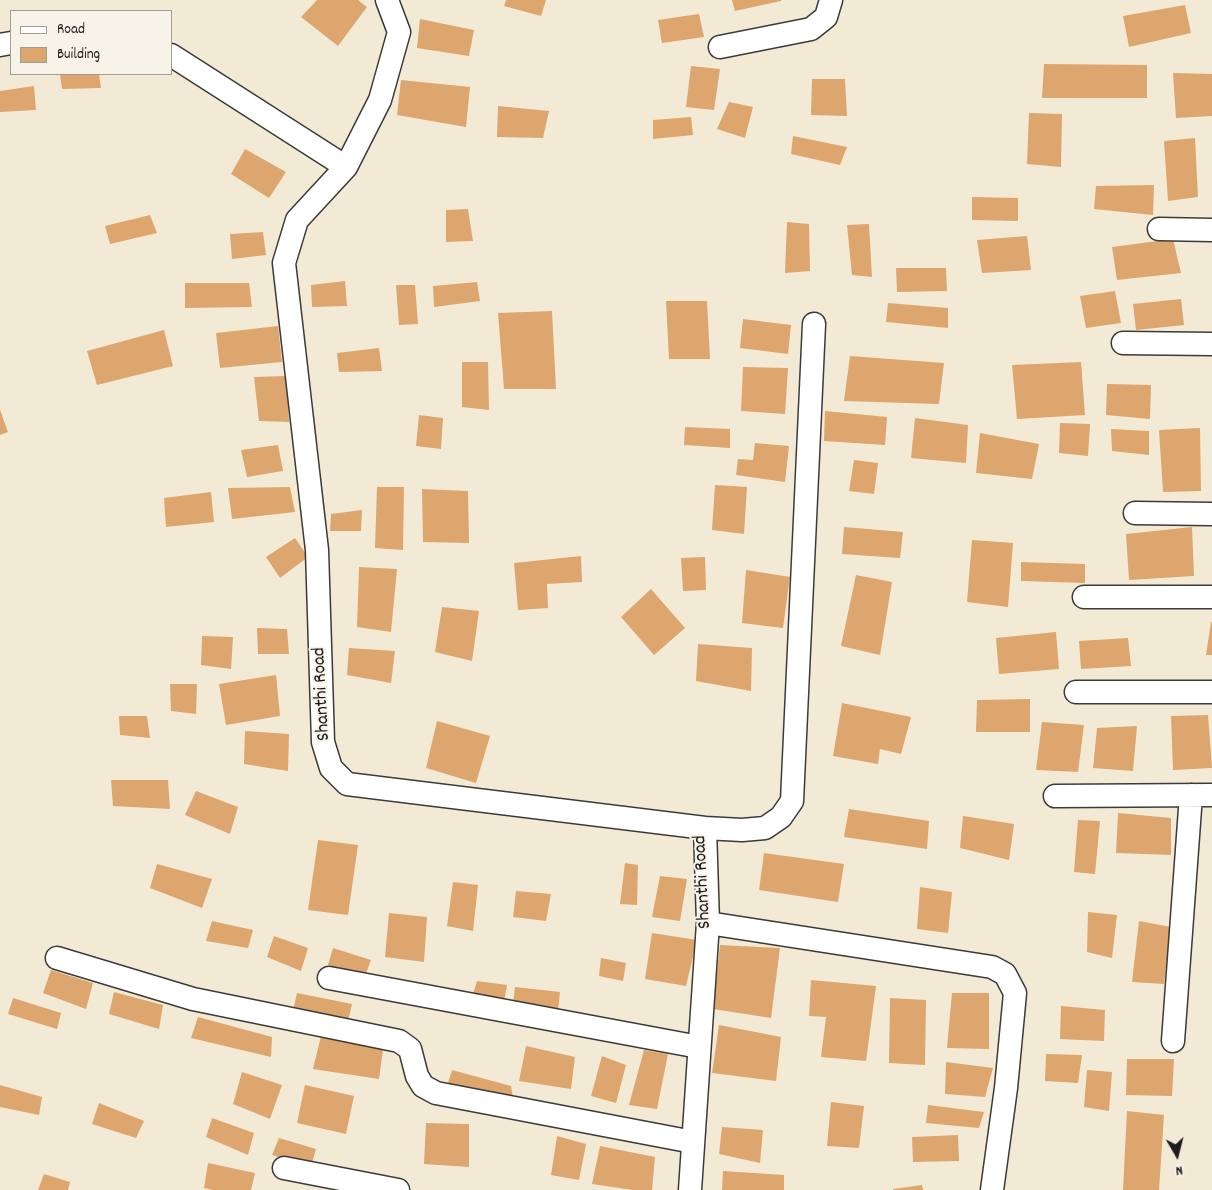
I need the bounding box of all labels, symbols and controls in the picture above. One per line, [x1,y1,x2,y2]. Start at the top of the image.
legend [10,10,172,75]
text: Road [57,19,85,41]
text: Building [57,44,100,66]
street label: Shanthi Road [309,647,337,741]
street label: Shanthi Road [690,835,718,929]
north arrow [1152,1130,1202,1180]
text: N [1174,1159,1184,1180]

